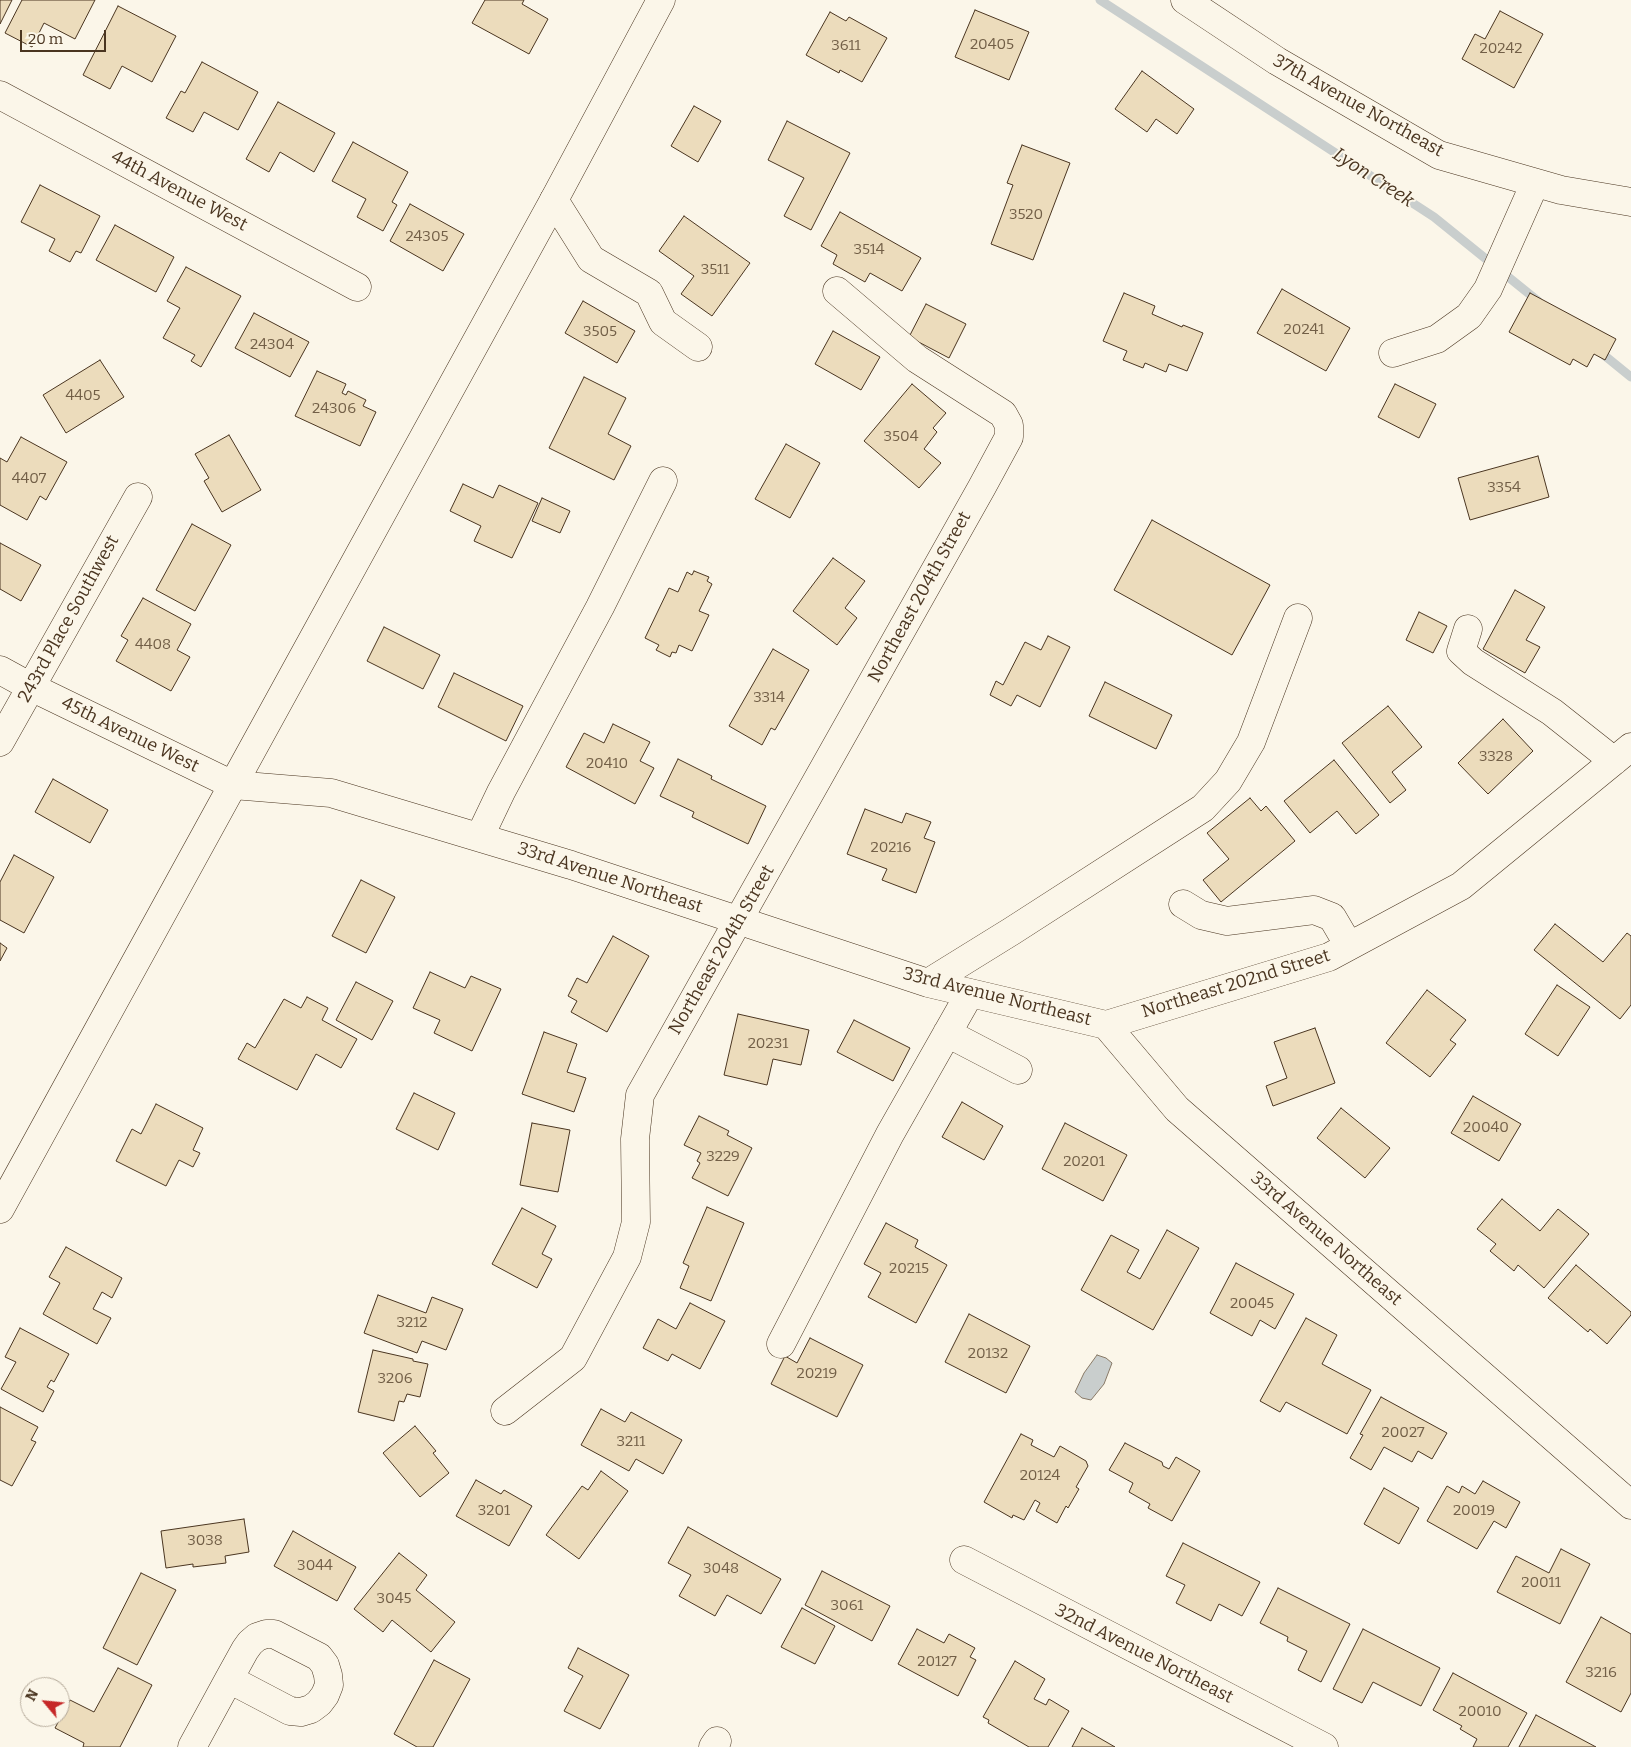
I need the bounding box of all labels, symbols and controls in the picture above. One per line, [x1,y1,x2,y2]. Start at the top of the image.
scale bar [22,20,109,52]
text: 20 m [28,30,63,48]
house number: 20405 [970,36,1014,54]
house number: 3611 [831,37,861,55]
house number: 20242 [1480,40,1522,58]
street label: 37th Avenue Northeast [1269,50,1447,162]
water label: Lyon Creek [1328,143,1418,213]
street label: 44th Avenue West [107,146,251,236]
house number: 3520 [1009,206,1043,224]
house number: 24305 [405,228,449,246]
house number: 3514 [853,241,885,259]
house number: 3511 [701,261,729,279]
house number: 20241 [1284,321,1324,339]
house number: 3505 [583,323,617,341]
house number: 24304 [250,336,294,354]
house number: 4405 [65,387,101,405]
house number: 24306 [312,400,356,418]
house number: 3504 [884,428,918,446]
house number: 4407 [12,470,46,488]
house number: 3354 [1487,479,1521,497]
street label: Northeast 204th Street [864,508,976,686]
street label: 243rd Place Southwest [14,532,124,706]
house number: 4408 [135,636,171,654]
house number: 3314 [753,689,785,707]
street label: 45th Avenue West [58,692,202,778]
house number: 3328 [1479,748,1513,766]
house number: 20410 [586,755,628,773]
street label: 33rd Avenue Northeast [515,838,705,918]
house number: 20216 [871,839,911,857]
street label: Northeast 204th Street [665,861,779,1039]
street label: Northeast 202nd Street [1139,945,1333,1023]
street label: 33rd Avenue Northeast [901,963,1093,1031]
house number: 20231 [748,1035,788,1053]
house number: 20040 [1463,1119,1509,1137]
house number: 3229 [706,1148,740,1166]
house number: 20201 [1063,1153,1105,1171]
street label: 33rd Avenue Northeast [1246,1167,1406,1311]
house number: 20215 [889,1260,929,1278]
house number: 20045 [1230,1295,1274,1313]
house number: 3212 [397,1314,427,1332]
house number: 20132 [968,1345,1008,1363]
house number: 20219 [797,1365,837,1383]
house number: 3206 [377,1370,413,1388]
house number: 20027 [1382,1424,1424,1442]
house number: 3211 [617,1433,645,1451]
house number: 20124 [1020,1467,1060,1485]
house number: 3201 [478,1502,510,1520]
house number: 20019 [1453,1502,1495,1520]
house number: 3038 [187,1532,223,1550]
house number: 3044 [297,1557,333,1575]
house number: 3048 [703,1560,739,1578]
house number: 20011 [1521,1574,1561,1592]
house number: 3045 [377,1590,411,1608]
house number: 3061 [831,1597,863,1615]
street label: 32nd Avenue Northeast [1051,1600,1237,1708]
house number: 20127 [917,1653,957,1671]
house number: 3216 [1585,1664,1617,1682]
north arrow [20,1677,70,1727]
text: N [22,1686,42,1704]
house number: 20010 [1458,1703,1502,1721]

